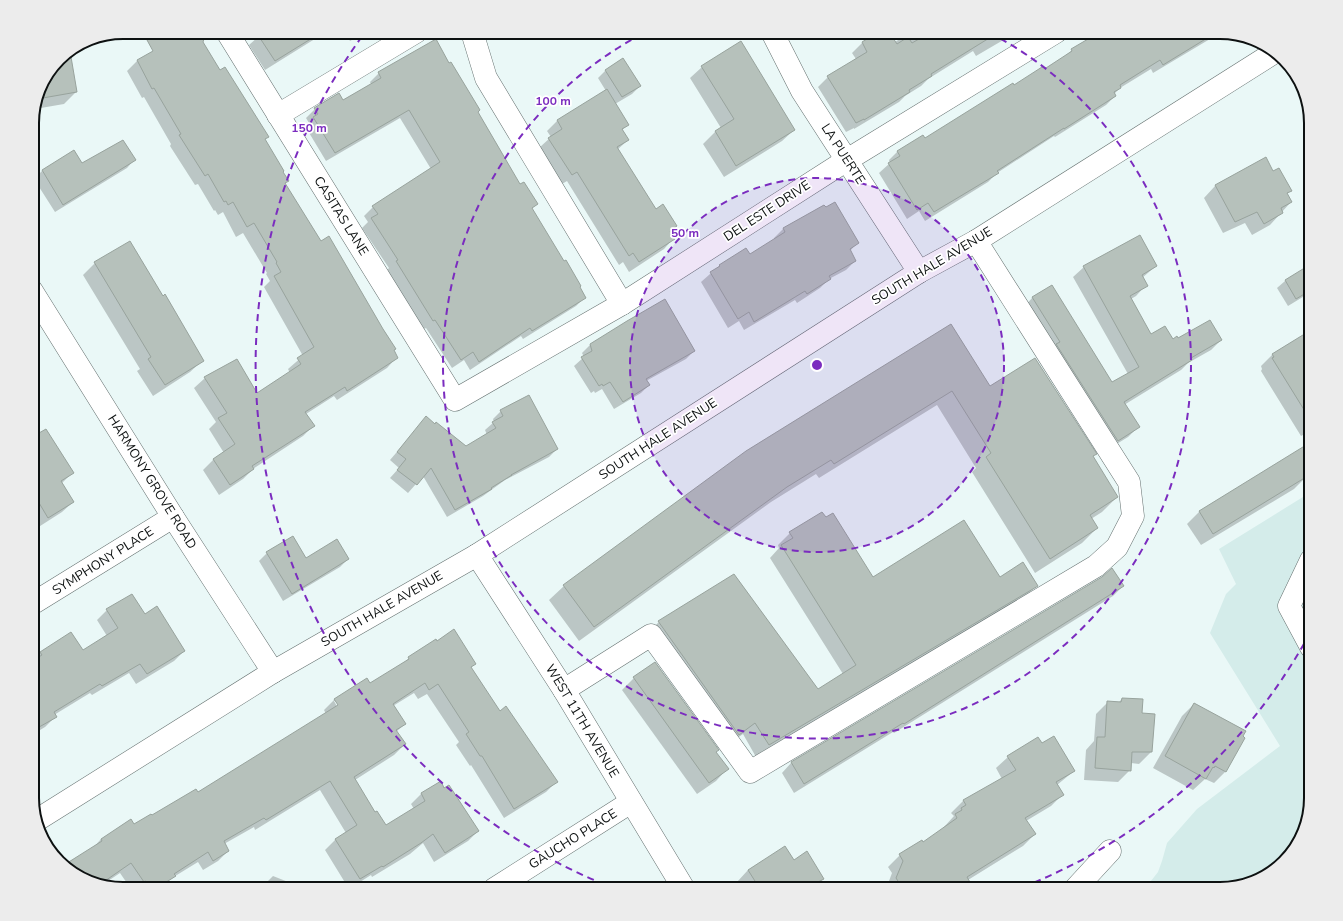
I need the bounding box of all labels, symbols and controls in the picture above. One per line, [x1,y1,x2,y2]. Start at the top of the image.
text: 100 m [535,93,571,109]
text: 150 m [291,120,327,136]
street label: LA PUERTE [817,120,869,188]
street label: CASITAS LANE [309,173,373,259]
street label: DEL ESTE DRIVE [720,176,814,246]
street label: SOUTH HALE AVENUE [868,223,996,309]
text: 50 m [671,225,699,241]
centre of rings [810,358,824,372]
street label: SOUTH HALE AVENUE [595,394,721,484]
street label: HARMONY GROVE ROAD [103,411,201,553]
street label: SYMPHONY PLACE [49,523,157,599]
street label: SOUTH HALE AVENUE [318,567,446,651]
street label: WEST 11TH AVENUE [541,661,623,781]
street label: GAUCHO PLACE [525,805,621,873]

